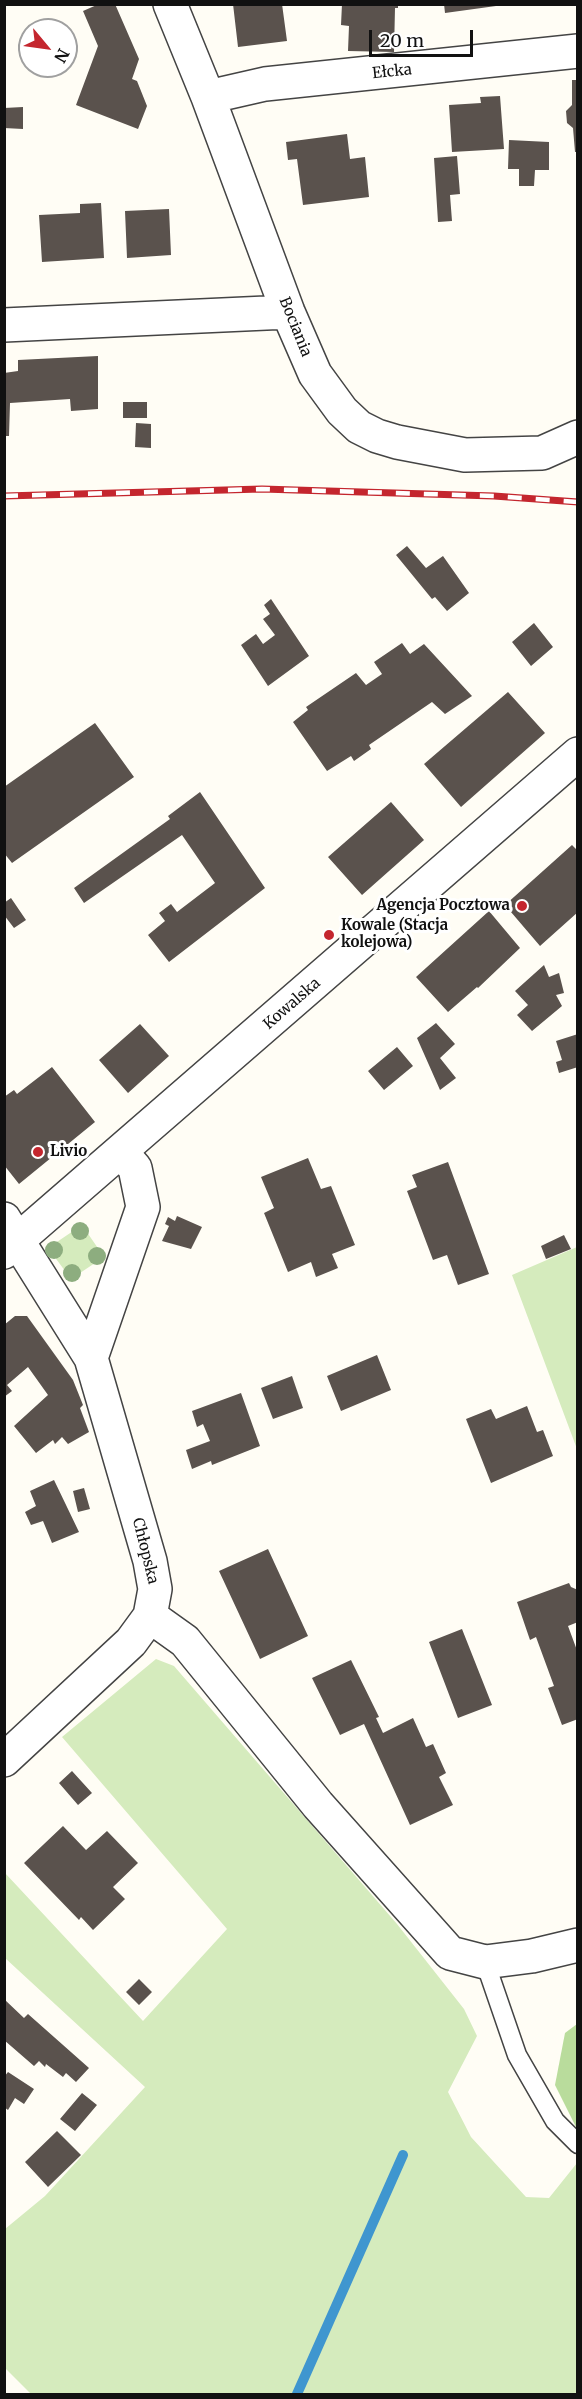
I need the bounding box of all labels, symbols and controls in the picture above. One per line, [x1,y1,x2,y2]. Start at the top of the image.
north arrow [18,18,78,78]
scale bar [372,18,476,56]
text: 20 m [380,29,424,52]
text: N [50,45,74,66]
street label: Ełcka [371,61,413,83]
street label: Bociania [275,295,315,359]
place label: Agencja Pocztowa [376,897,510,915]
marker: Agencja Pocztowa [515,899,529,913]
place label: Kowale (Stacja kolejowa) [341,917,448,952]
marker: Kowale (Stacja kolejowa) [322,928,336,942]
street label: Kowalska [260,974,324,1034]
place label: Livio [50,1143,87,1161]
marker: Livio [31,1145,45,1159]
street label: Chłopska [128,1516,162,1586]

